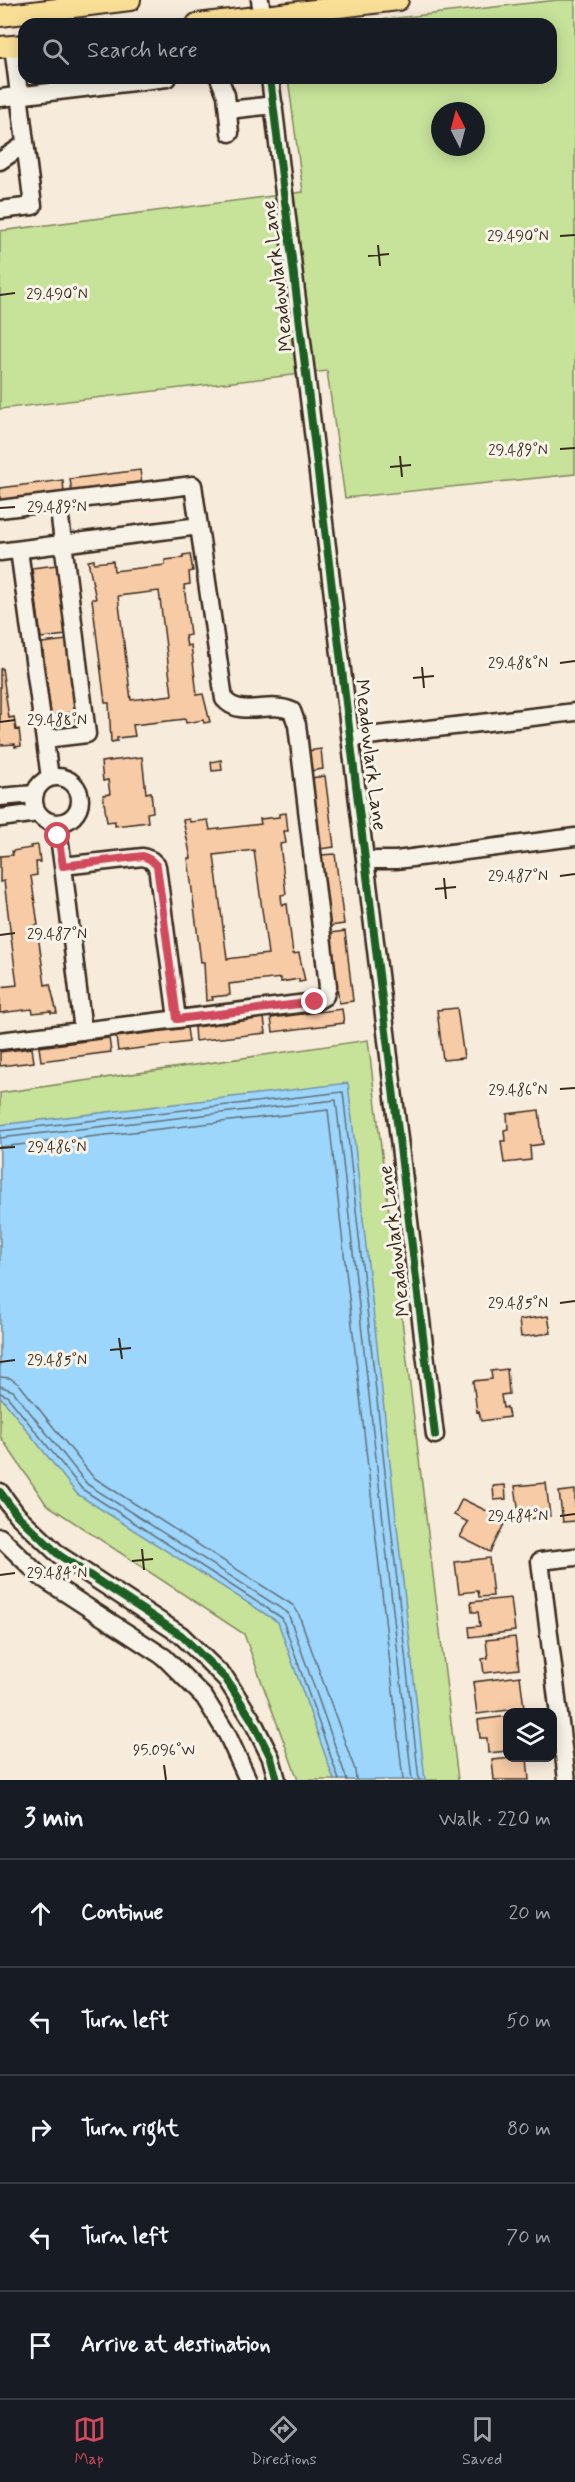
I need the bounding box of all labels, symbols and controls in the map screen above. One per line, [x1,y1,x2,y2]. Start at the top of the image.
search box [18,18,557,84]
icon: search [39,35,72,68]
text: Search here [87,37,198,65]
north arrow [431,102,485,156]
street label: Meadowlark Lane [255,199,301,353]
text: 29.490°N [487,227,549,247]
text: 29.490°N [26,285,88,305]
text: 29.489°N [488,441,548,461]
text: 29.489°N [27,498,87,518]
text: 29.488°N [488,654,548,674]
street label: Meadowlark Lane [347,678,393,832]
text: 29.488°N [27,711,87,731]
route start [44,822,70,848]
text: 29.487°N [488,867,548,887]
text: 29.487°N [27,925,87,945]
route end [301,988,327,1014]
text: 29.486°N [489,1081,547,1101]
text: 29.486°N [28,1138,86,1158]
street label: Meadowlark Lane [372,1164,418,1318]
text: 29.485°N [488,1294,548,1314]
text: 29.485°N [27,1351,87,1371]
text: 29.484°N [488,1507,548,1527]
text: 29.484°N [27,1564,87,1584]
map controls [503,1708,557,1762]
button: layers [503,1708,557,1762]
text: 95.096°W [133,1741,195,1761]
text: 3 min [24,1802,84,1836]
text: Walk · 220 m [439,1806,551,1833]
icon: ahead [24,1897,57,1930]
text: Continue [81,1899,163,1927]
text: 20 m [508,1900,551,1927]
icon: left [24,2005,57,2038]
text: Turn left [81,2007,169,2035]
text: 50 m [506,2008,551,2035]
icon: right [24,2113,57,2146]
text: Turn right [81,2115,179,2143]
text: 80 m [507,2116,551,2143]
icon: left [24,2221,57,2254]
text: Turn left [81,2223,169,2251]
text: 70 m [506,2224,551,2251]
icon: arrive [24,2329,57,2362]
text: Arrive at destination [81,2331,271,2359]
tab: Map [73,2413,106,2470]
tab: Directions [251,2413,317,2470]
tab: Saved [462,2413,502,2470]

